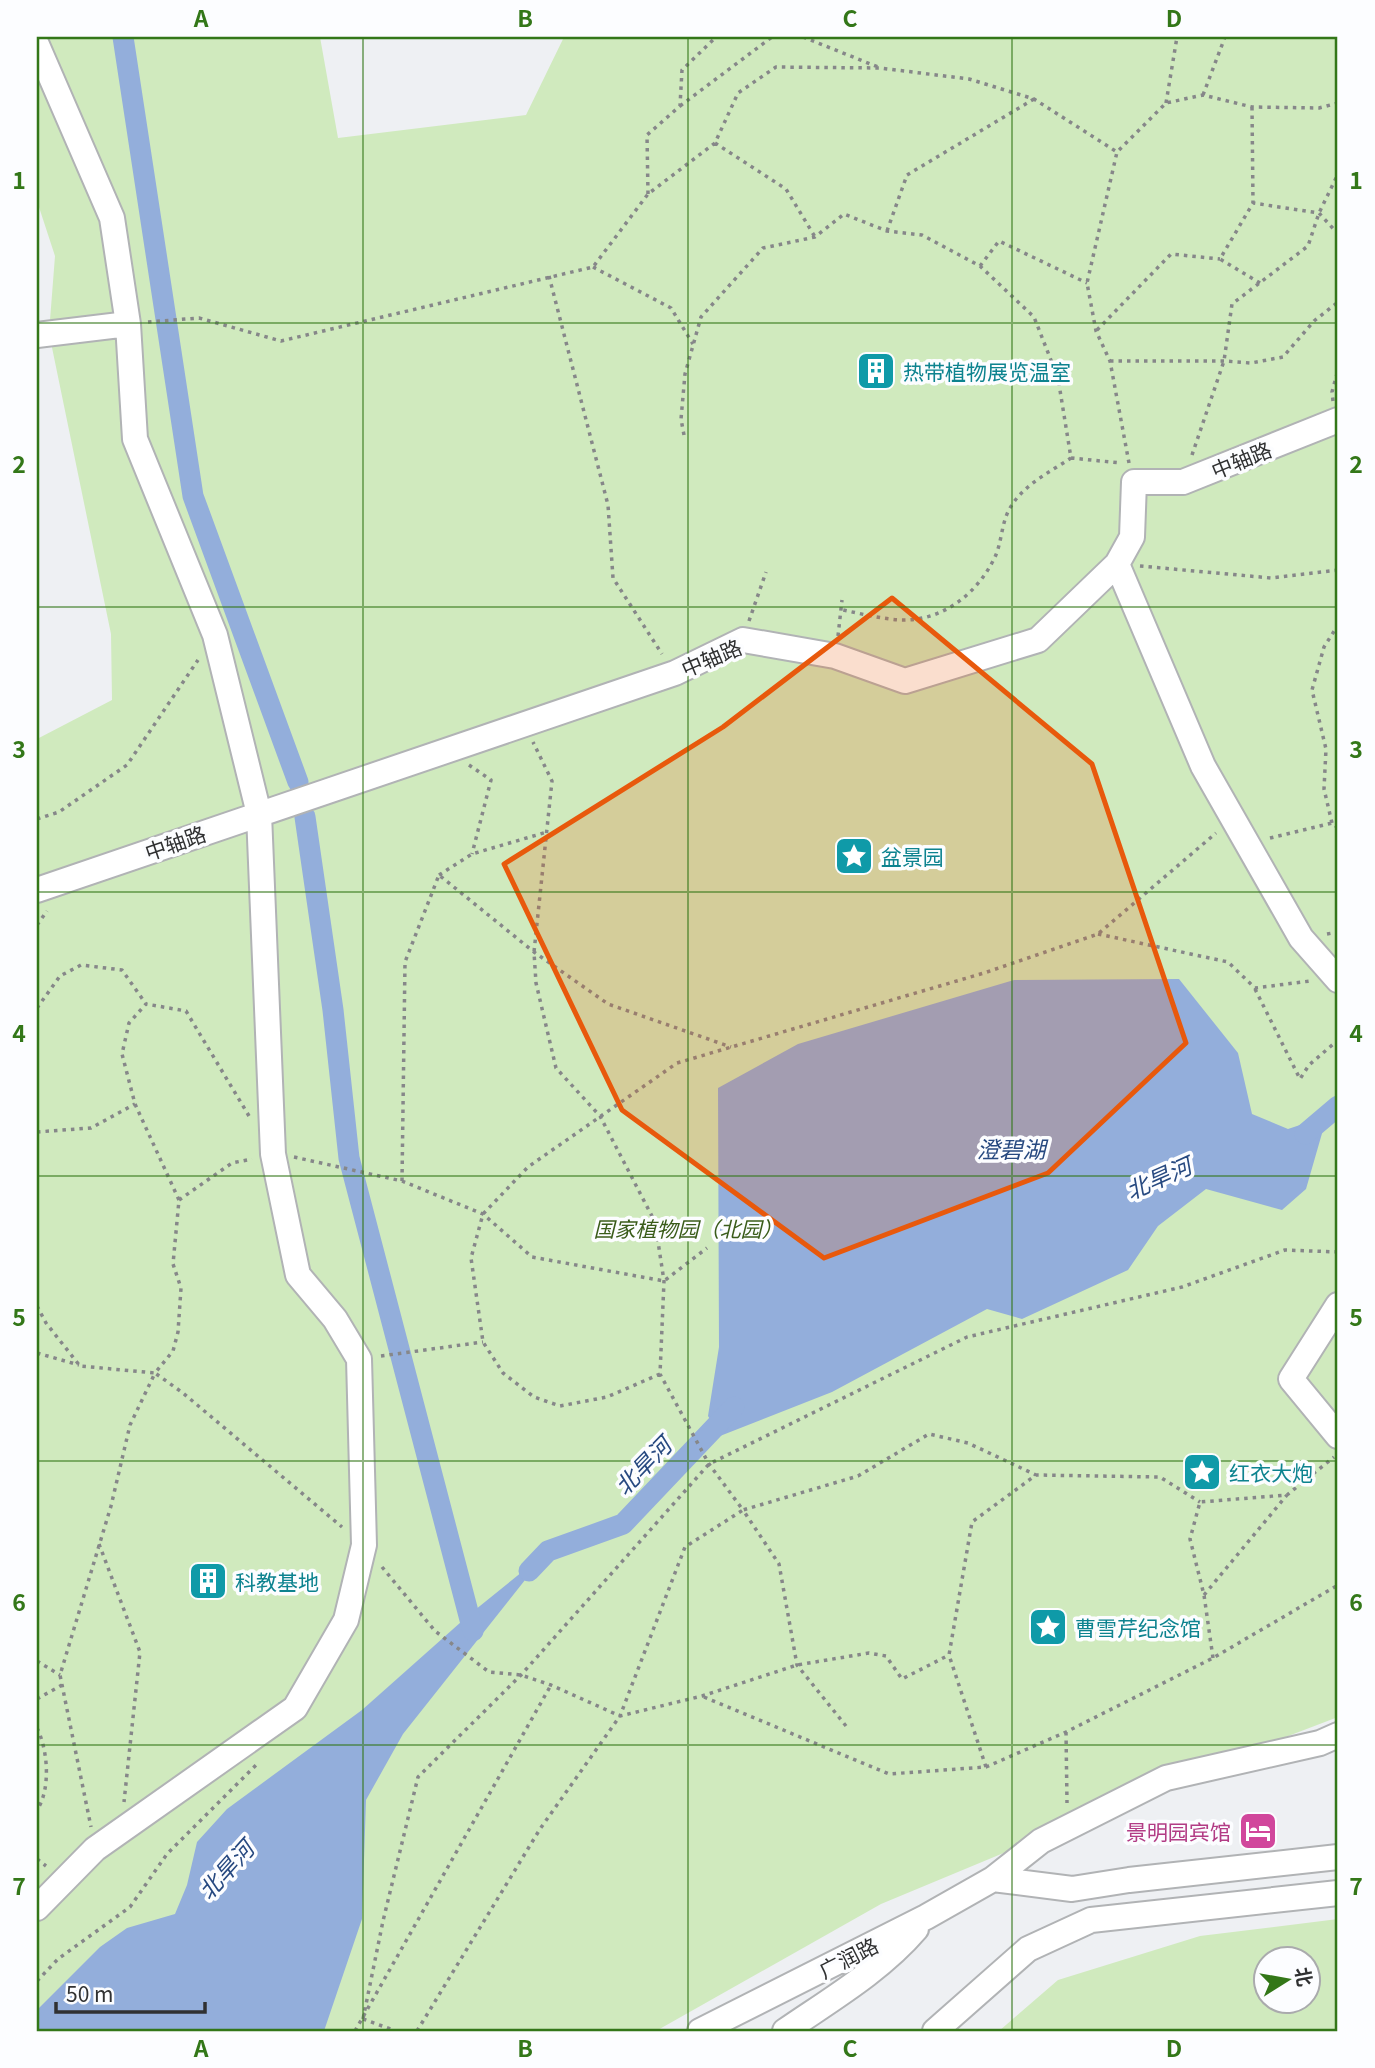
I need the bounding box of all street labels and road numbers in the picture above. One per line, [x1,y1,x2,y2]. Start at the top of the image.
street label: 中轴路 [1206,433,1276,485]
street label: 中轴路 [676,631,746,683]
street label: 中轴路 [140,818,210,866]
street label: 广润路 [813,1929,883,1985]

